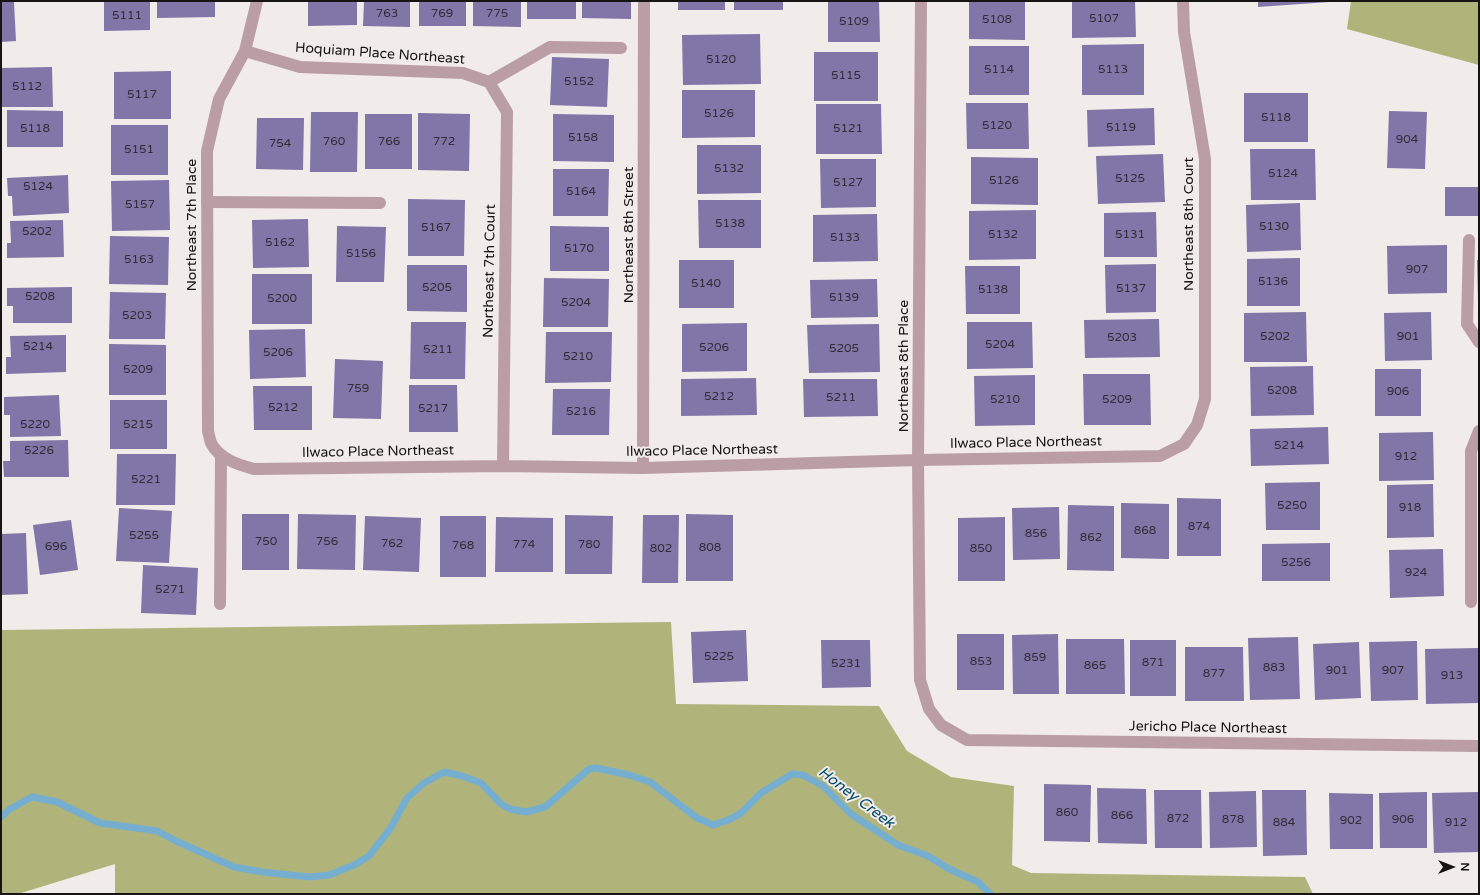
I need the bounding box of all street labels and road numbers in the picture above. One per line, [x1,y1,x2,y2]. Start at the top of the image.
street label: Hoquiam Place Northeast [294,40,466,68]
street label: Northeast 8th Court [1181,157,1197,291]
street label: Northeast 7th Place [184,159,200,291]
street label: Northeast 8th Street [621,167,637,303]
street label: Northeast 7th Court [480,204,500,338]
street label: Northeast 8th Place [896,300,912,432]
street label: Ilwaco Place Northeast [950,433,1102,453]
street label: Ilwaco Place Northeast [626,441,778,461]
street label: Ilwaco Place Northeast [302,442,454,462]
street label: Jericho Place Northeast [1129,718,1287,738]

